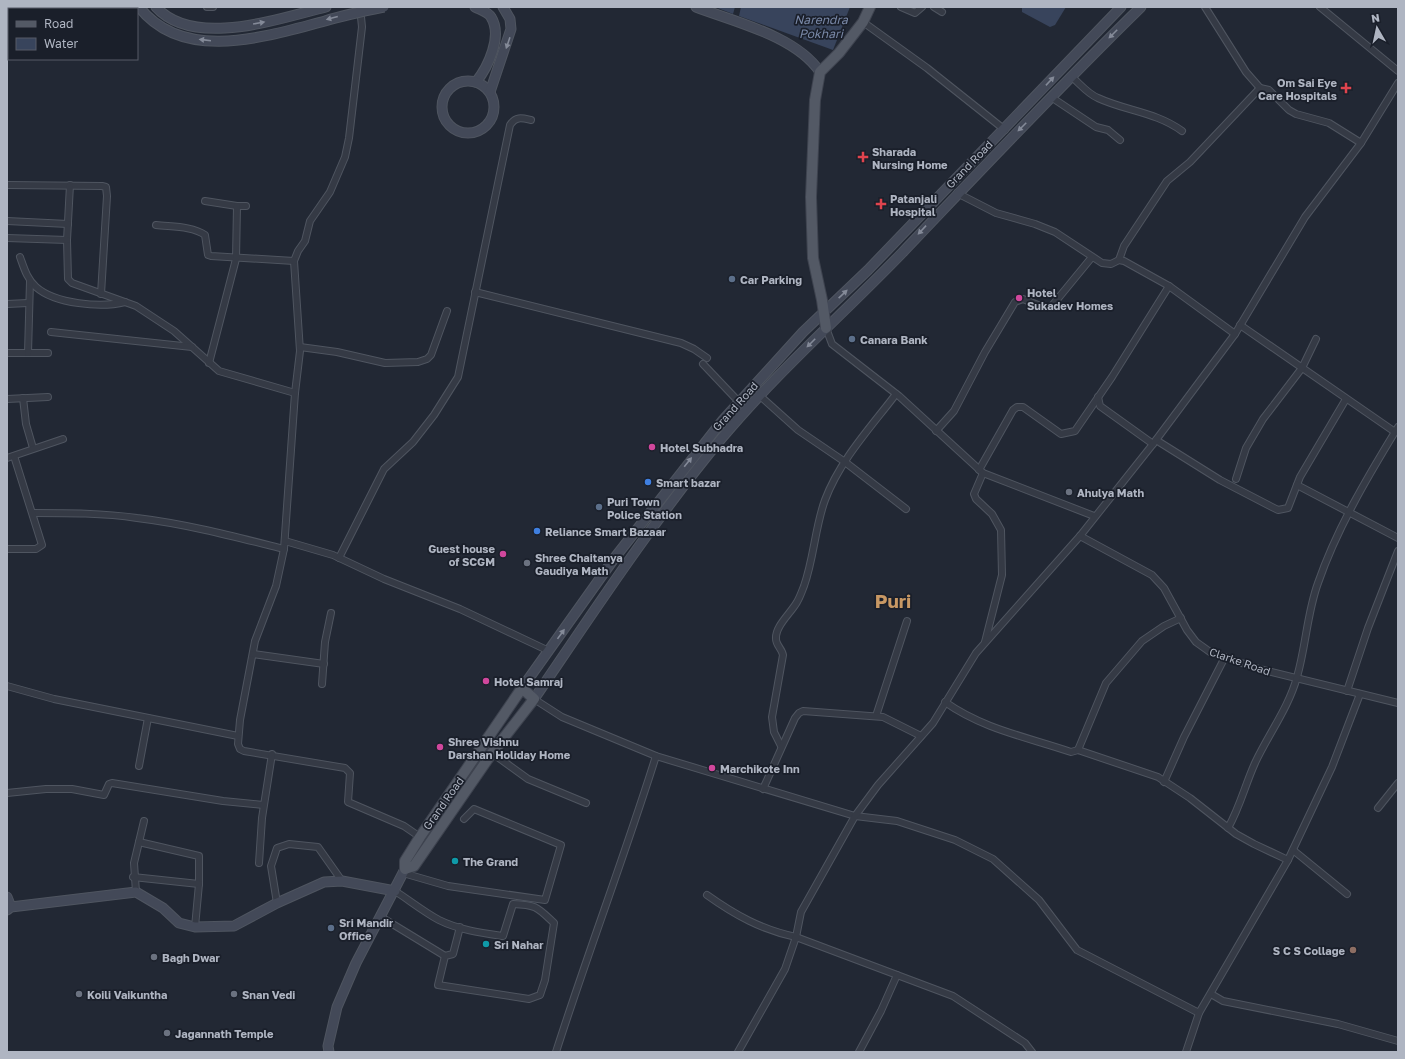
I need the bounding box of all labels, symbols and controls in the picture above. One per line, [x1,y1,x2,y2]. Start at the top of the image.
legend [8,8,138,60]
north arrow [1357,8,1397,48]
text: N [1370,11,1381,25]
water label: Narendra Pokhari [794,12,849,41]
text: Road [44,16,73,31]
one-way arrow [326,16,339,22]
one-way arrow [252,20,265,26]
one-way arrow [1109,29,1118,39]
text: Water [44,36,78,51]
one-way arrow [199,37,211,43]
one-way arrow [504,38,510,50]
one-way arrow [1045,76,1054,85]
place label: Om Sai Eye Care Hospitals [1258,76,1338,102]
marker: Om Sai Eye Care Hospitals [1340,82,1352,94]
one-way arrow [1017,122,1027,132]
street label: Grand Road [943,137,995,191]
place label: Sharada Nursing Home [872,145,948,171]
marker: Sharada Nursing Home [857,151,869,163]
place label: Patanjali Hospital [890,192,937,218]
marker: Patanjali Hospital [875,198,887,210]
one-way arrow [918,225,927,236]
place label: Car Parking [740,273,802,286]
marker: Car Parking [727,274,737,284]
place label: Hotel Sukadev Homes [1027,286,1113,312]
one-way arrow [837,290,848,299]
marker: Hotel Sukadev Homes [1014,293,1024,303]
place label: Canara Bank [860,333,928,346]
marker: Canara Bank [847,334,857,344]
one-way arrow [806,338,816,348]
street label: Grand Road [710,379,760,433]
place label: Hotel Subhadra [660,441,743,454]
marker: Hotel Subhadra [647,442,657,452]
one-way arrow [684,457,693,468]
place label: Smart bazar [656,476,721,489]
marker: Smart bazar [643,477,653,487]
place label: Ahulya Math [1077,486,1144,499]
marker: Ahulya Math [1064,487,1074,497]
place label: Puri Town Police Station [607,495,682,521]
marker: Puri Town Police Station [594,502,604,512]
place label: Reliance Smart Bazaar [545,525,667,538]
marker: Reliance Smart Bazaar [532,526,542,536]
place label: Guest house of SCGM [428,542,496,568]
marker: Guest house of SCGM [498,549,508,559]
place label: Shree Chaitanya Gaudiya Math [535,551,623,577]
marker: Shree Chaitanya Gaudiya Math [522,558,532,568]
district label: Puri [875,589,911,612]
one-way arrow [557,629,565,639]
street label: Clarke Road [1208,645,1272,677]
place label: Hotel Samraj [494,675,563,688]
marker: Hotel Samraj [481,676,491,686]
place label: Shree Vishnu Darshan Holiday Home [448,735,571,761]
marker: Shree Vishnu Darshan Holiday Home [435,742,445,752]
place label: Marchikote Inn [720,762,800,775]
marker: Marchikote Inn [707,763,717,773]
street label: Grand Road [420,774,466,832]
place label: The Grand [463,855,518,868]
marker: The Grand [450,856,460,866]
place label: Sri Mandir Office [339,916,394,942]
marker: Sri Mandir Office [326,923,336,933]
place label: Sri Nahar [494,938,544,951]
marker: Sri Nahar [481,939,491,949]
place label: S C S Collage [1273,944,1346,957]
marker: S C S Collage [1348,945,1358,955]
place label: Bagh Dwar [162,951,220,964]
marker: Bagh Dwar [149,952,159,962]
place label: Koili Vaikuntha [87,988,167,1001]
place label: Snan Vedi [242,988,295,1001]
marker: Koili Vaikuntha [74,989,84,999]
marker: Snan Vedi [229,989,239,999]
place label: Jagannath Temple [175,1027,274,1040]
marker: Jagannath Temple [162,1028,172,1038]

